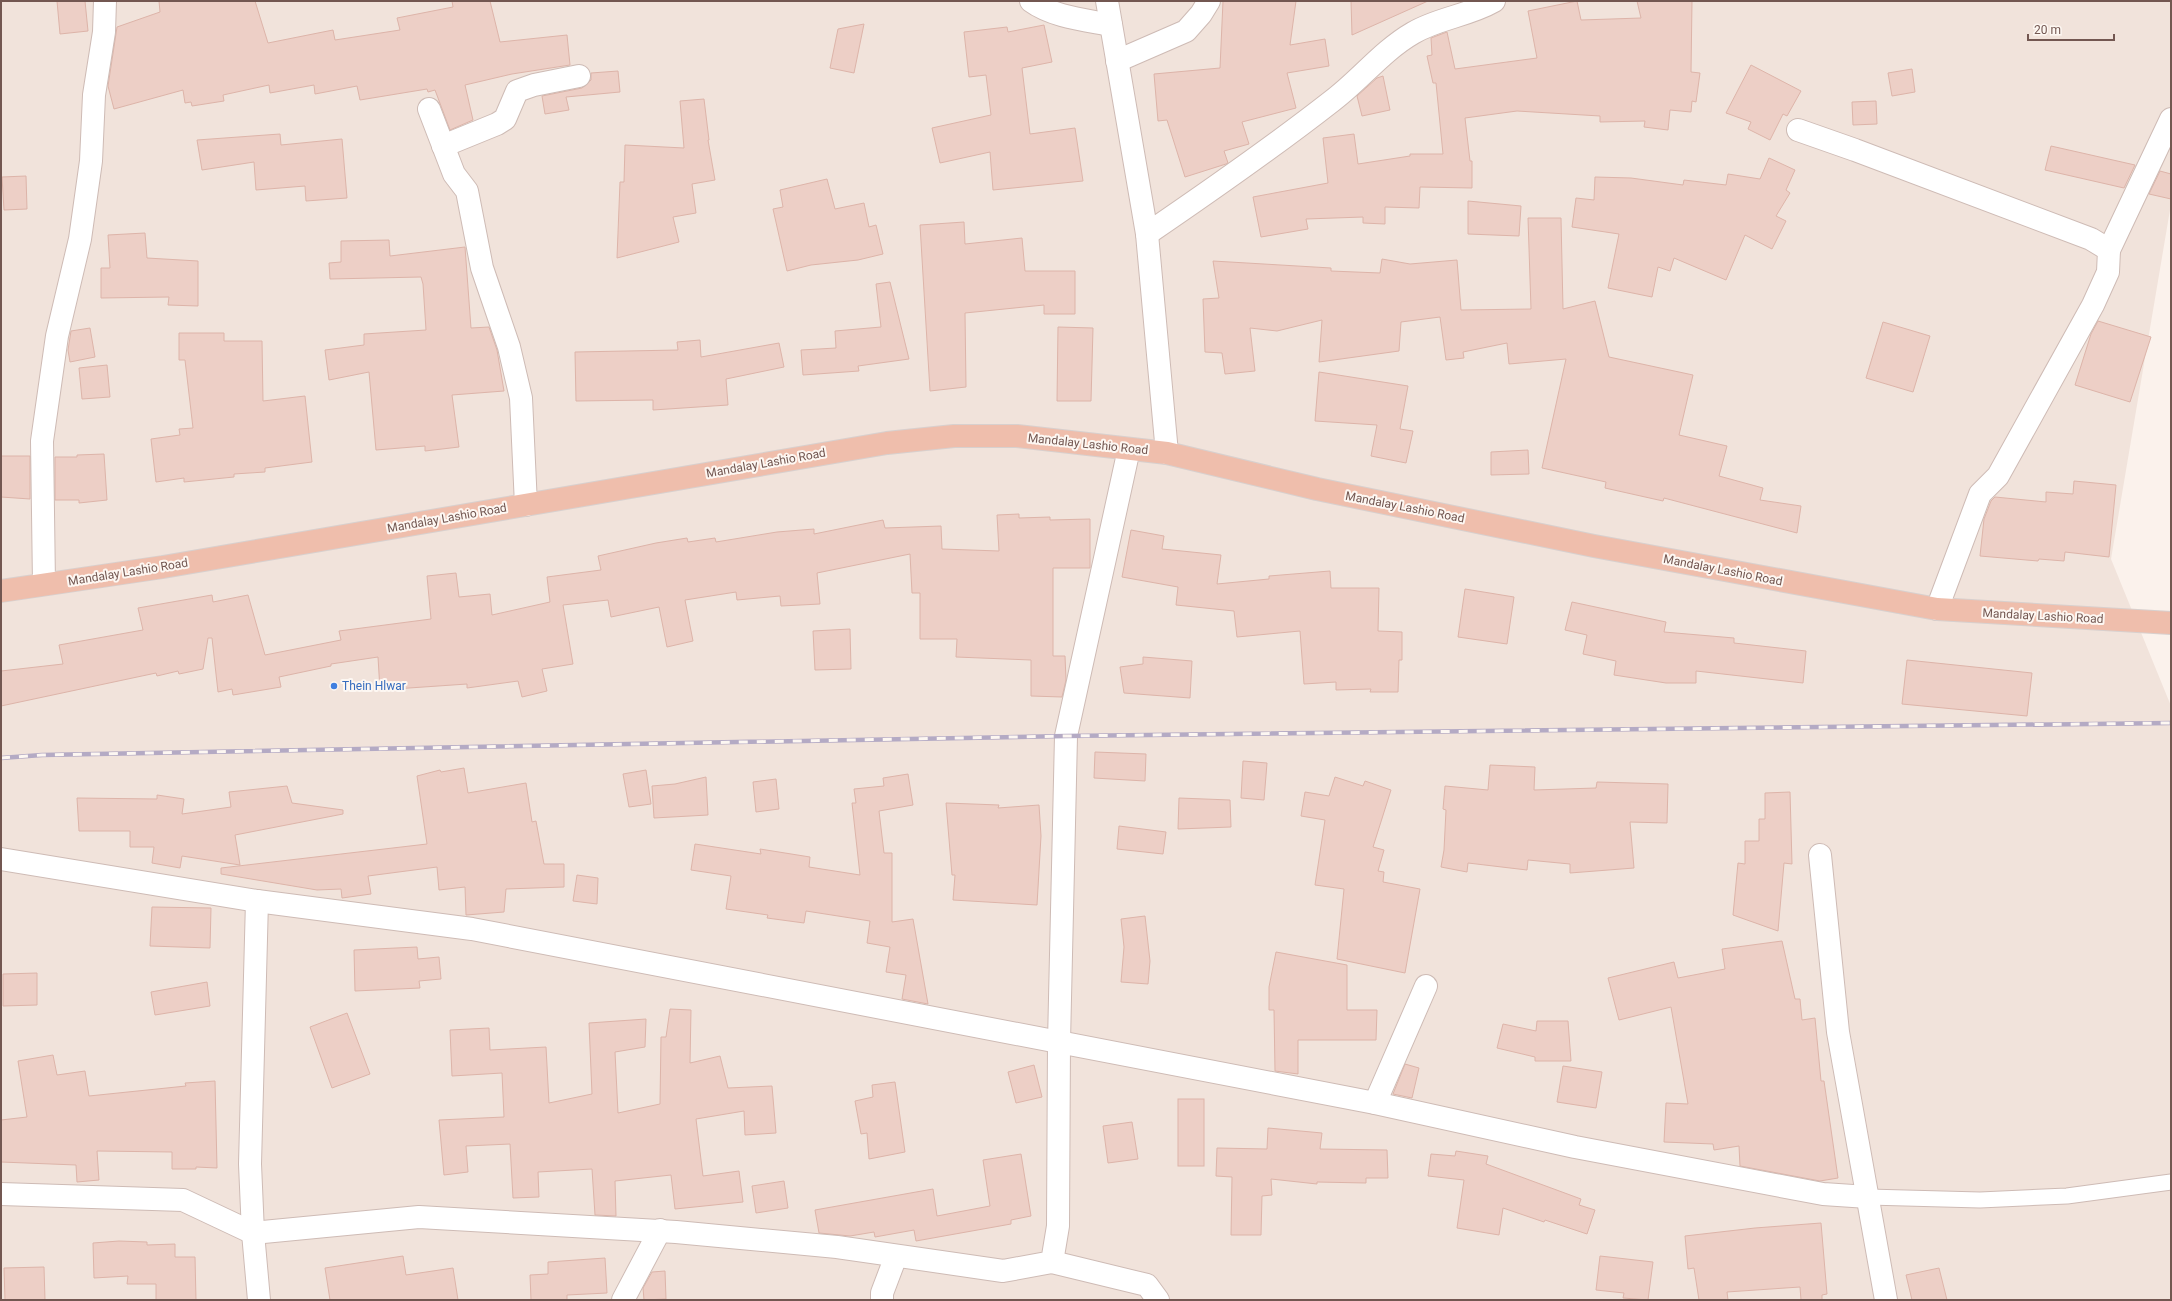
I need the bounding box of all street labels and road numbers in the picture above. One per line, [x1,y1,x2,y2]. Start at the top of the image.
street label: Mandalay Lashio Road [1027,431,1149,457]
street label: Mandalay Lashio Road [705,446,827,480]
street label: Mandalay Lashio Road [1344,489,1466,525]
street label: Mandalay Lashio Road [386,501,508,535]
street label: Mandalay Lashio Road [1662,552,1784,588]
street label: Mandalay Lashio Road [67,556,189,588]
street label: Mandalay Lashio Road [1982,606,2104,626]

